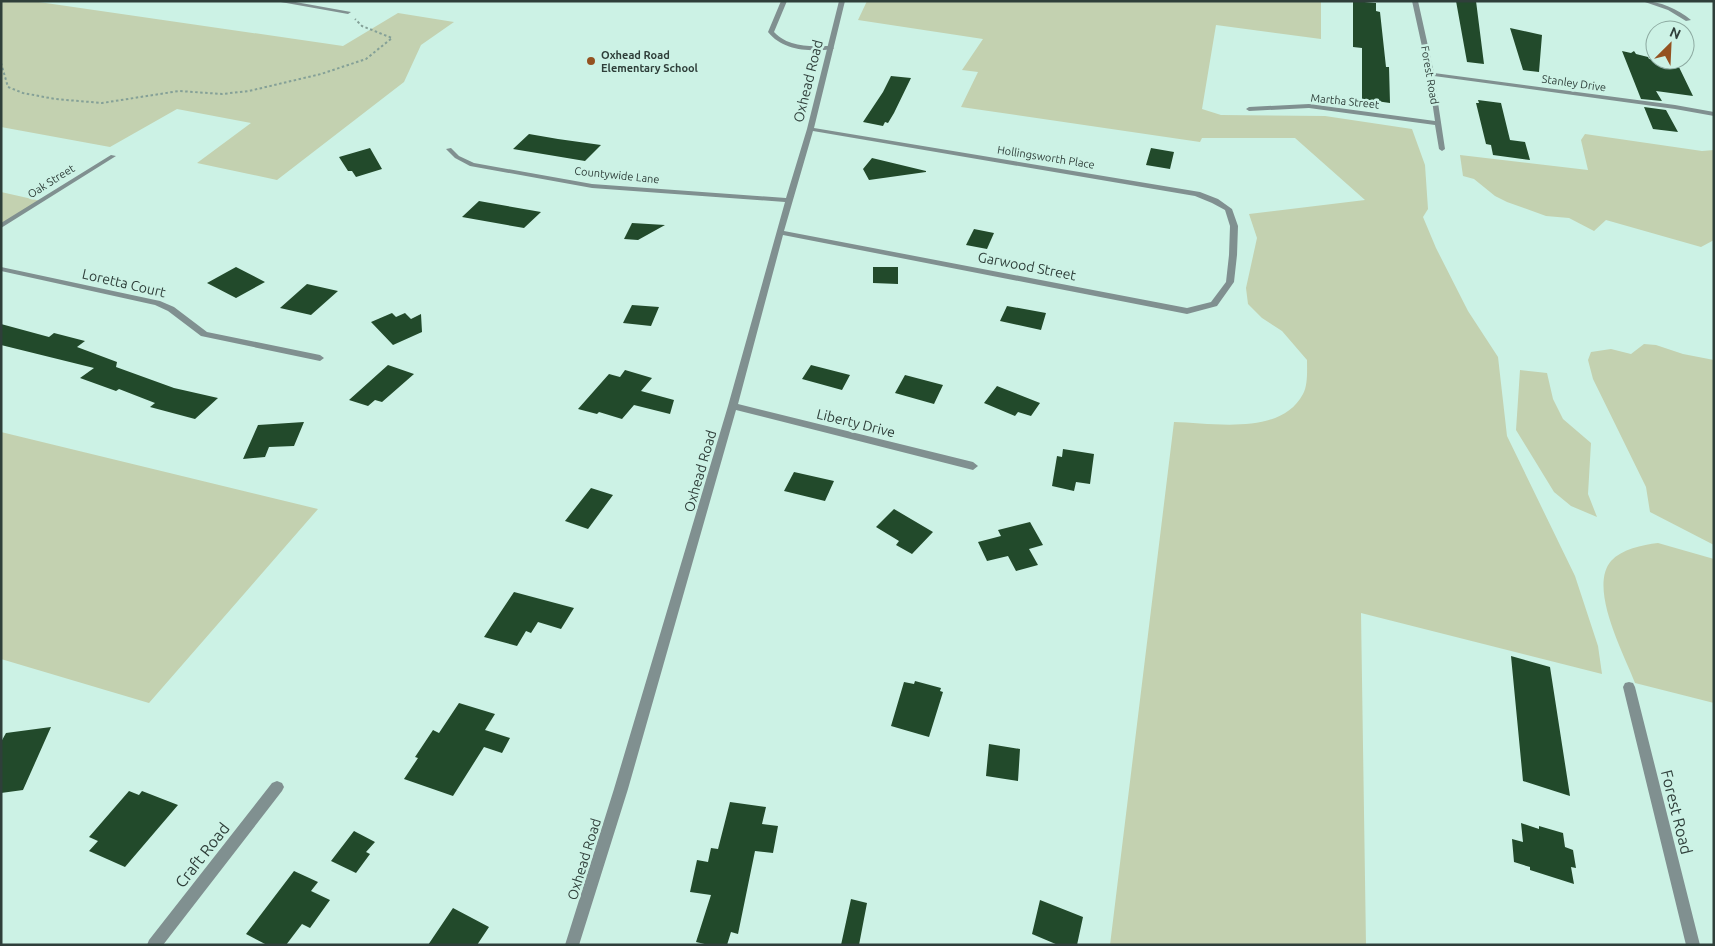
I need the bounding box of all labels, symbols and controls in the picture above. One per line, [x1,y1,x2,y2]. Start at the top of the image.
north arrow [1645,20,1695,70]
text: N [1667,24,1683,43]
street label: Oxhead Road [790,38,826,124]
street label: Forest Road [1419,45,1441,105]
place label: Oxhead Road Elementary School [601,49,699,74]
marker: Oxhead Road Elementary School [585,55,597,67]
street label: Stanley Drive [1541,73,1607,93]
street label: Martha Street [1310,91,1381,111]
street label: Hollingsworth Place [996,143,1096,171]
street label: Oak Street [25,162,77,200]
street label: Countywide Lane [574,165,660,185]
street label: Garwood Street [976,249,1078,283]
street label: Loretta Court [81,266,168,300]
street label: Liberty Drive [815,406,897,440]
street label: Oxhead Road [681,428,719,514]
street label: Forest Road [1658,768,1696,856]
street label: Oxhead Road [564,816,604,902]
street label: Craft Road [171,819,233,891]

